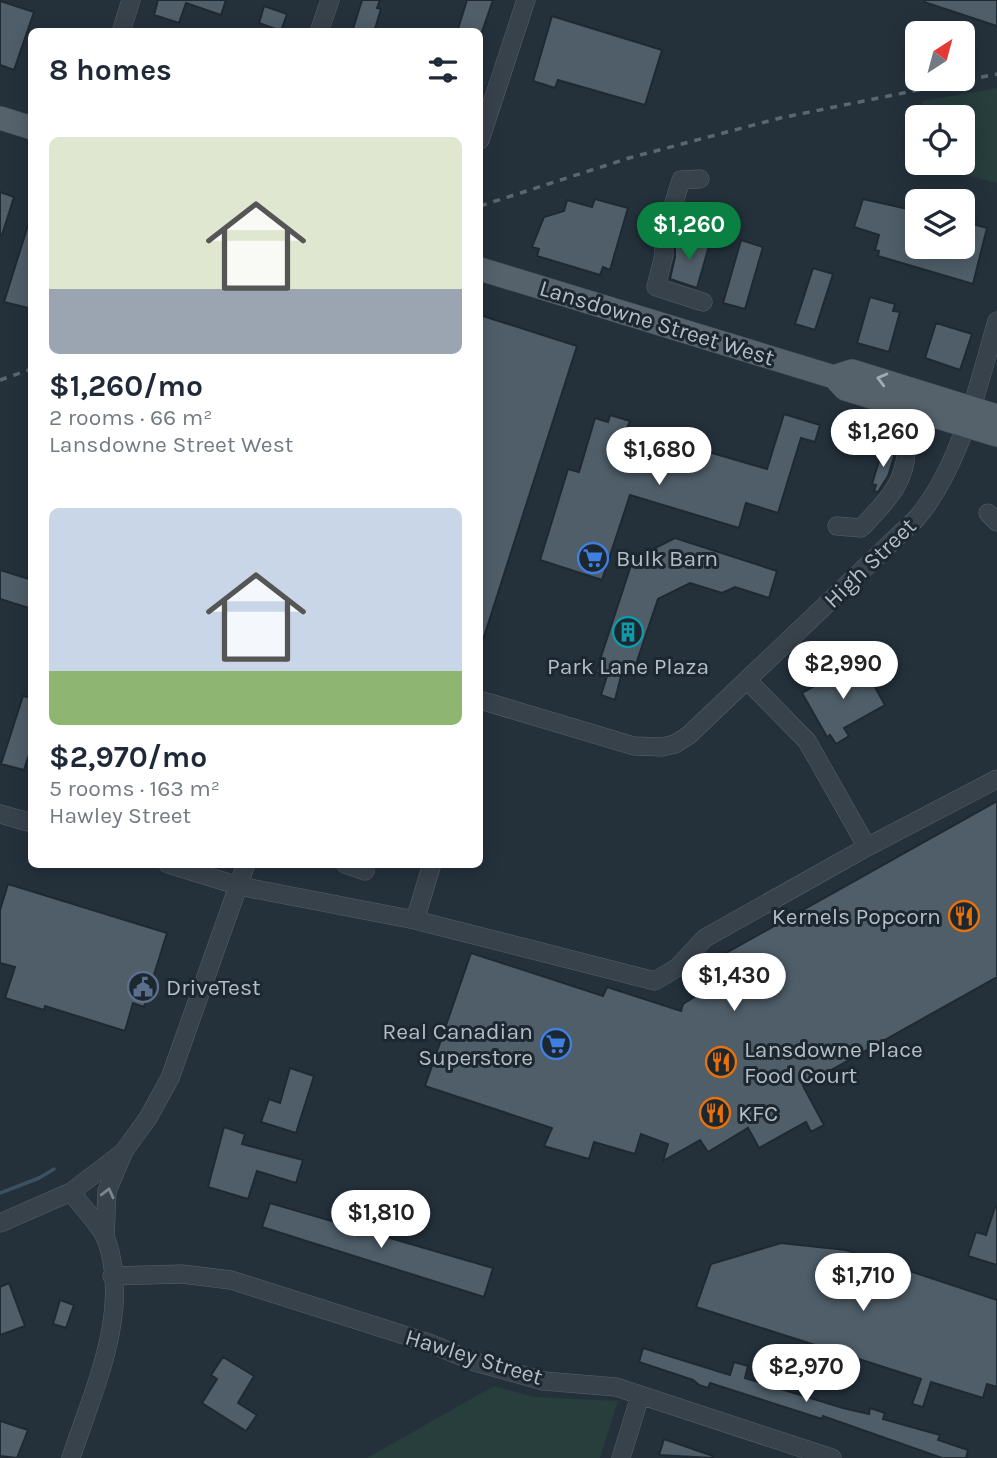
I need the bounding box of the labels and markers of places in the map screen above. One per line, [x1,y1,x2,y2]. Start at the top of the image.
pin: $1,260 [632,202,746,262]
pin: $1,260 [826,410,940,469]
pin: $1,680 [602,428,716,487]
supermarket icon: Bulk Barn [576,541,610,575]
place label: Bulk Barn [616,545,718,572]
building icon: Park Lane Plaza [611,615,645,649]
pin: $2,990 [786,642,900,701]
place label: Park Lane Plaza [547,653,709,680]
restaurant icon: Kernels Popcorn [947,899,981,933]
place label: Kernels Popcorn [772,903,941,930]
pin: $1,430 [677,954,791,1013]
public building icon: DriveTest [126,970,160,1004]
place label: DriveTest [166,974,261,1001]
place label: Real Canadian Superstore [382,1018,533,1071]
supermarket icon: Real Canadian Superstore [539,1027,573,1061]
place label: Lansdowne Place Food Court [744,1036,923,1089]
restaurant icon: Lansdowne Place Food Court [704,1045,738,1079]
restaurant icon: KFC [698,1096,732,1130]
place label: KFC [738,1100,778,1127]
pin: $1,810 [324,1190,438,1250]
pin: $1,710 [806,1254,920,1313]
pin: $2,970 [749,1344,863,1404]

